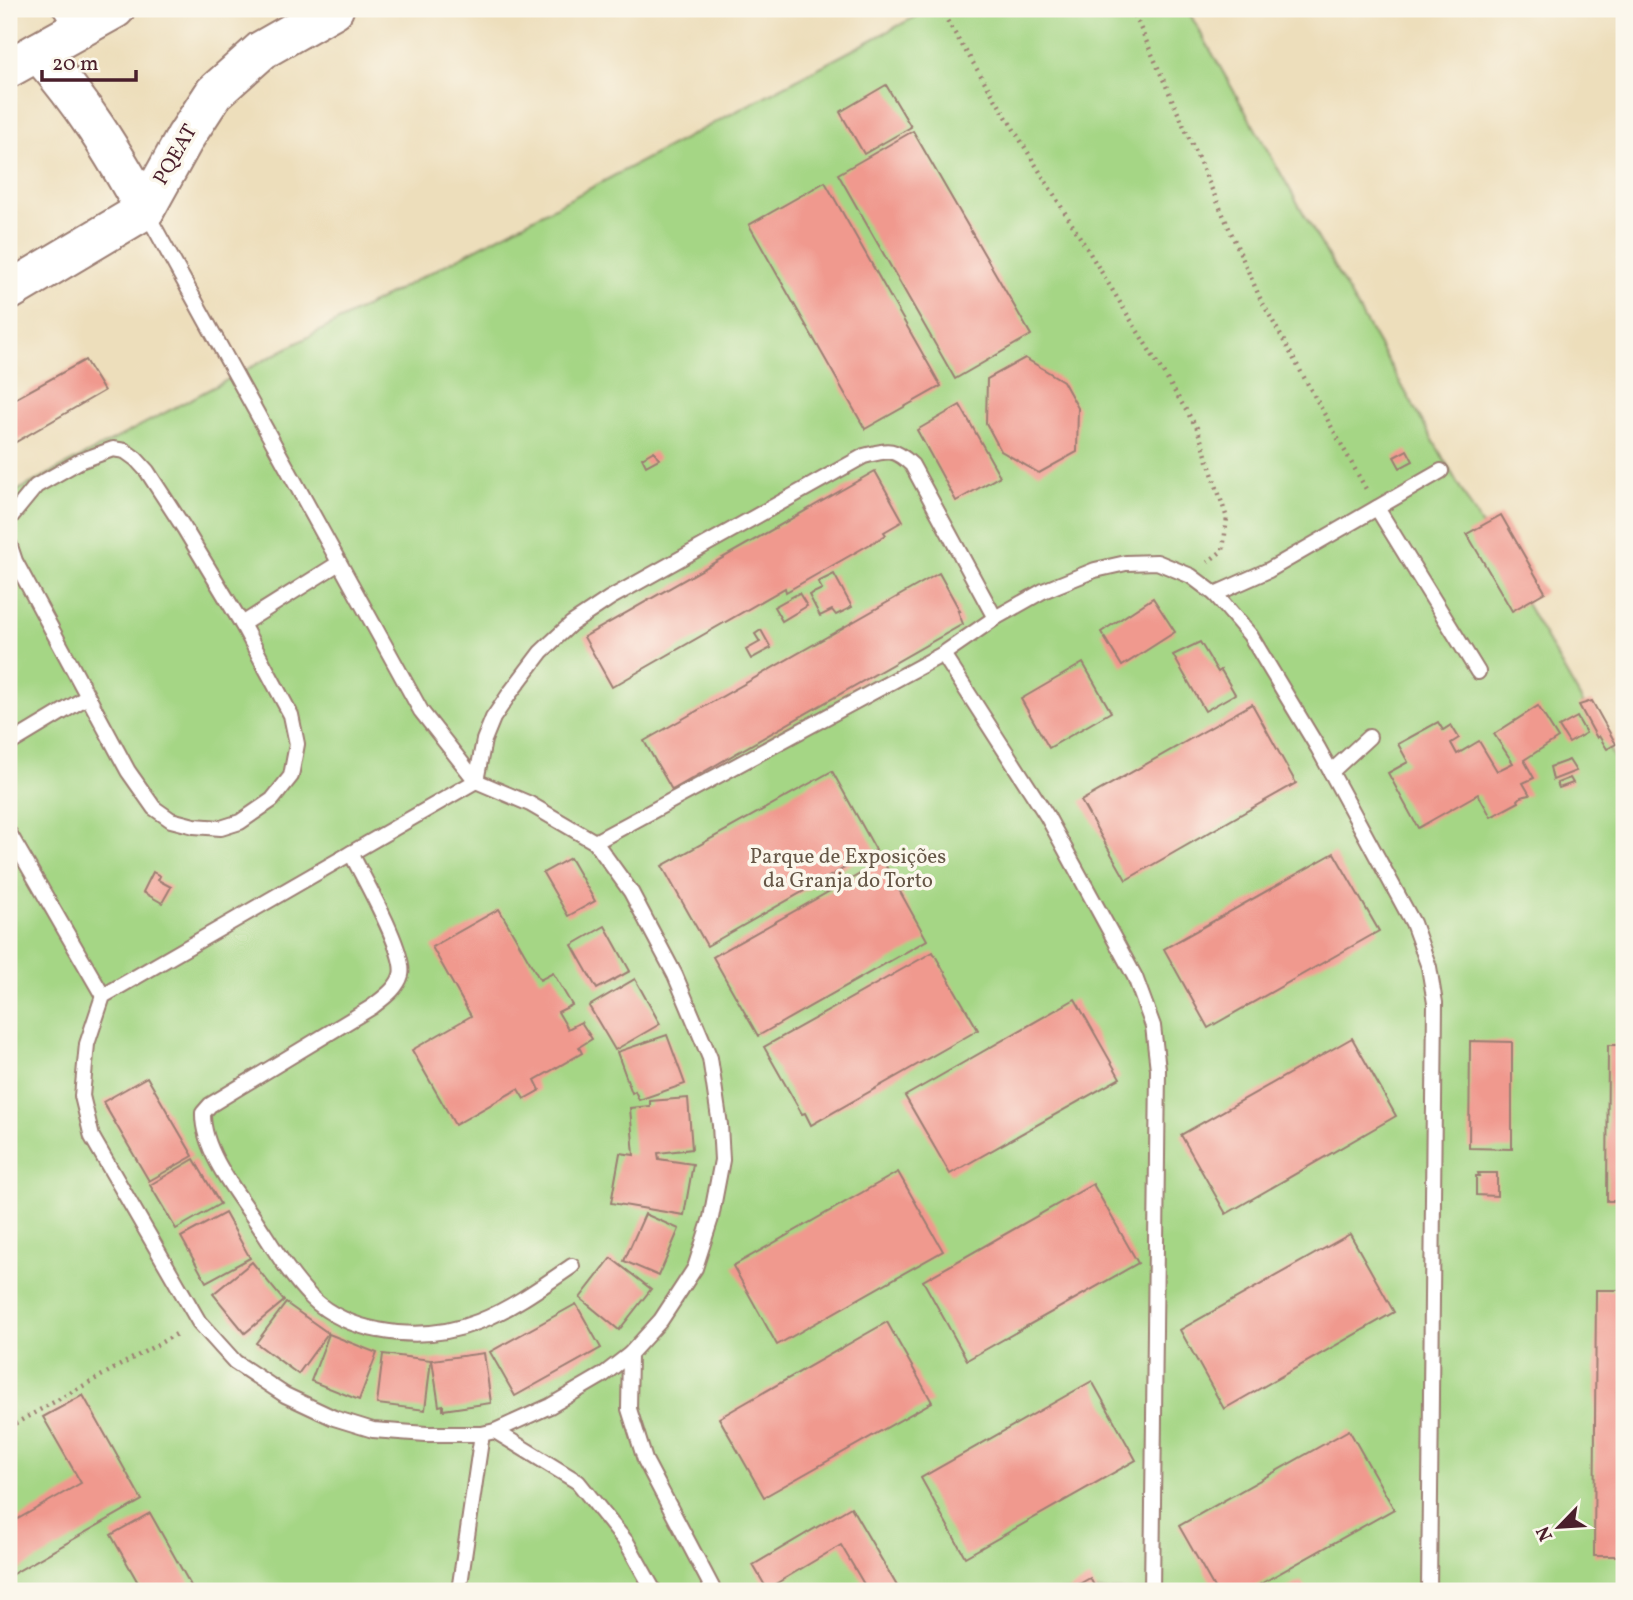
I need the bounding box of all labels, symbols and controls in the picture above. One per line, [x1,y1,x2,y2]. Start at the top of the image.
scale bar [42,38,136,82]
text: 20 m [52,50,98,79]
street label: PQEAT [147,119,205,191]
park label: Parque de Exposições da Granja do Torto [750,843,946,896]
north arrow [1524,1492,1594,1562]
text: N [1531,1521,1560,1545]

